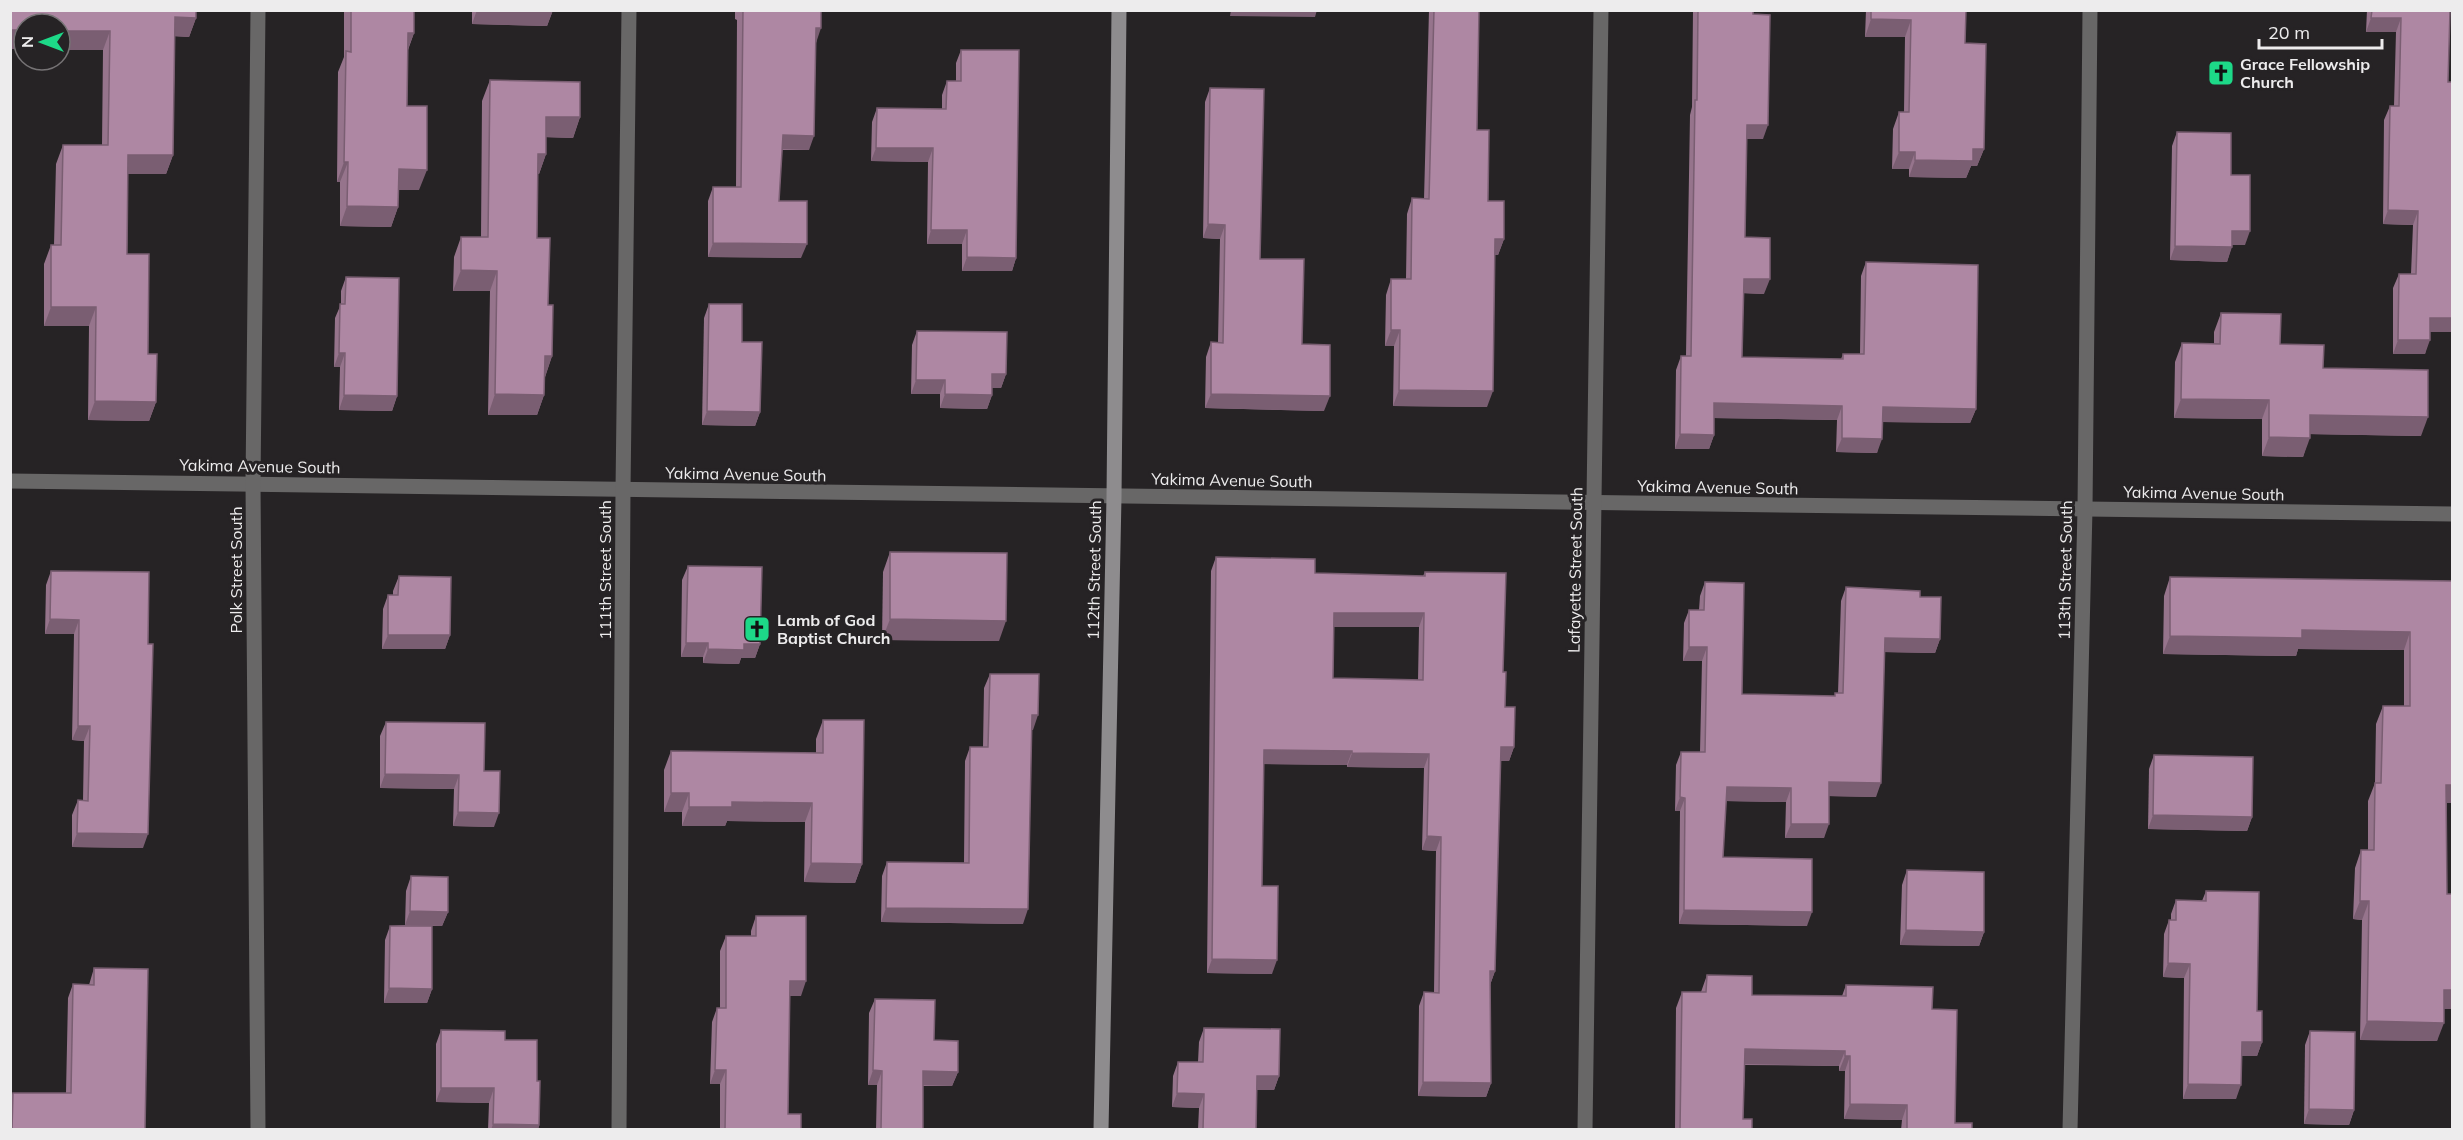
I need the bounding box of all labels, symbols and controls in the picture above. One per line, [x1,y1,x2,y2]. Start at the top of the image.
north arrow [12,12,72,72]
scale bar [2259,12,2382,50]
text: 20 m [2268,21,2310,44]
text: N [17,36,37,48]
place label: Grace Fellowship Church [2240,54,2370,92]
church icon: Grace Fellowship Church [2206,58,2236,88]
street label: Yakima Avenue South [178,455,341,477]
street label: Yakima Avenue South [664,463,827,485]
street label: Yakima Avenue South [1150,469,1313,491]
street label: Yakima Avenue South [1636,476,1799,498]
street label: Yakima Avenue South [2122,482,2285,504]
street label: Lafayette Street South [1564,487,1586,653]
street label: 111th Street South [595,500,615,640]
street label: 112th Street South [1083,500,1105,640]
street label: 113th Street South [2054,500,2076,640]
street label: Polk Street South [226,506,246,634]
place label: Lamb of God Baptist Church [777,610,890,648]
church icon: Lamb of God Baptist Church [742,614,772,644]

